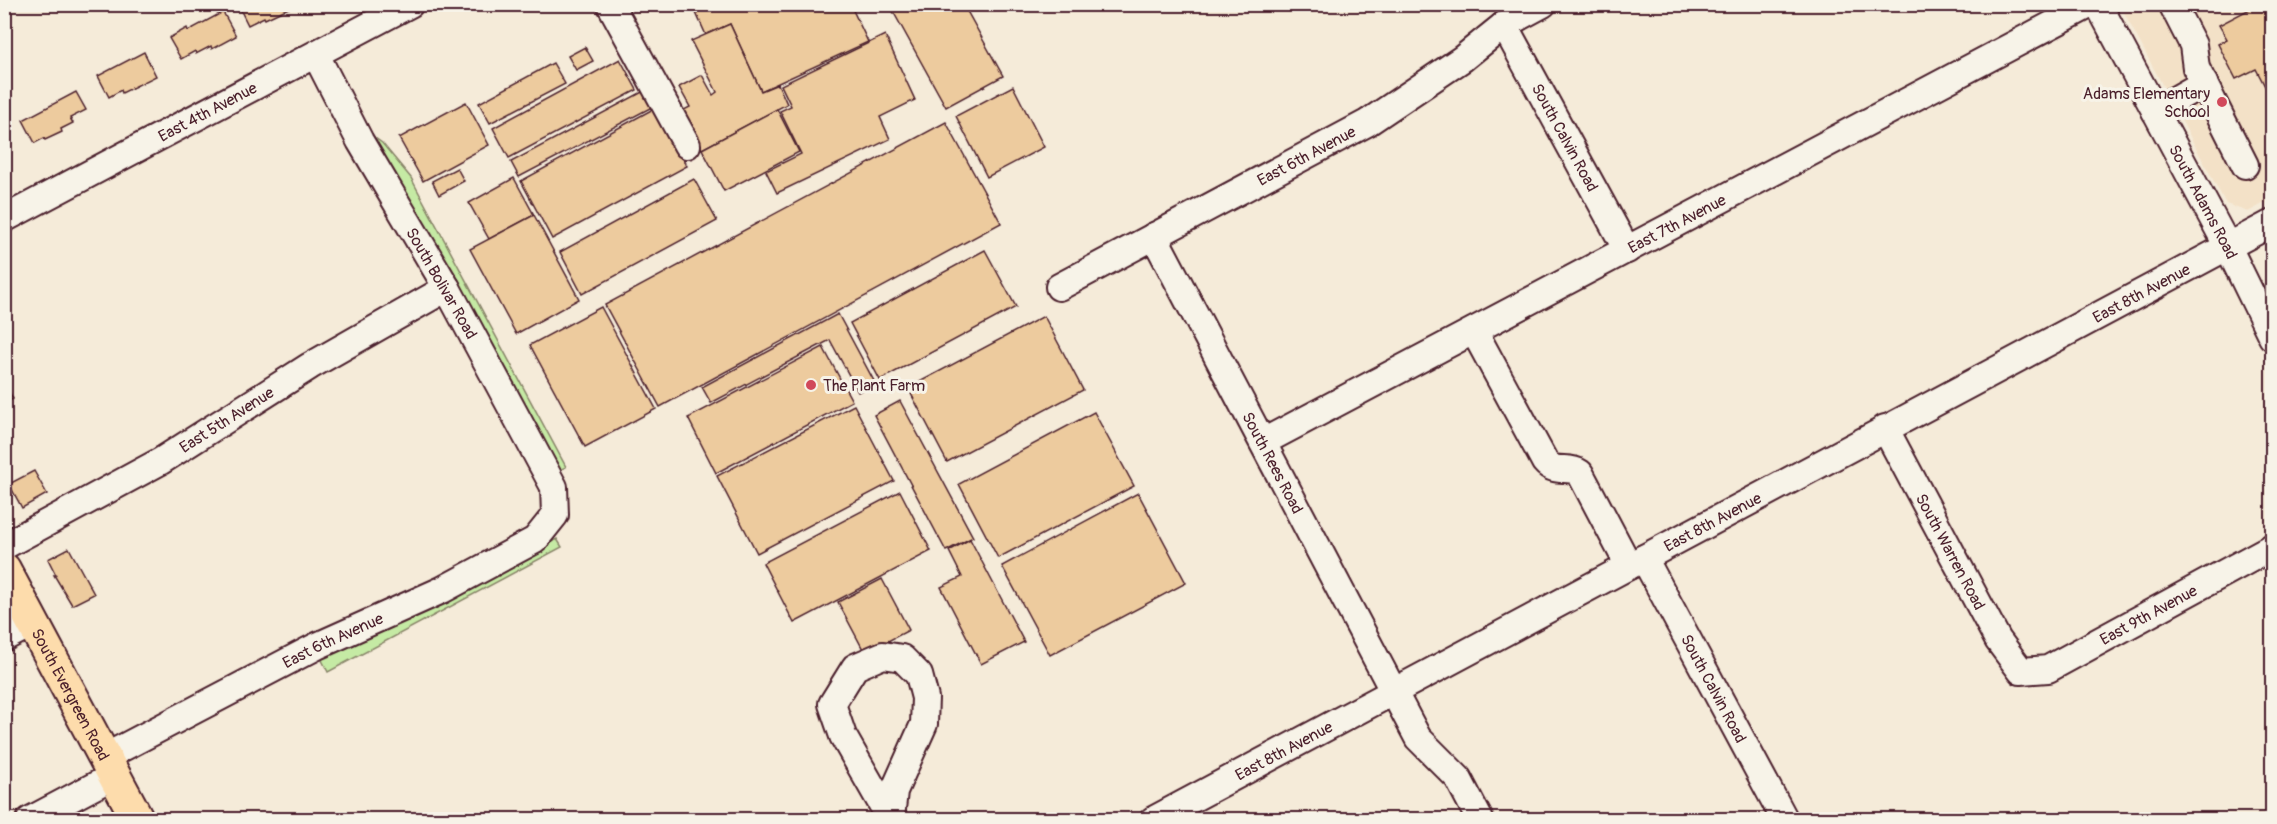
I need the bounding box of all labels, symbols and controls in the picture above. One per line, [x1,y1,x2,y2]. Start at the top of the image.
street label: East 4th Avenue [155,78,261,147]
street label: South Calvin Road [1527,80,1602,195]
place label: Adams Elementary School [2083,84,2210,122]
marker: Adams Elementary School [2215,95,2229,109]
street label: East 6th Avenue [1254,122,1359,191]
street label: South Adams Road [2164,141,2241,262]
street label: East 7th Avenue [1625,190,1730,258]
street label: South Bolivar Road [401,224,481,343]
street label: East 8th Avenue [2089,259,2194,328]
place label: The Plant Farm [823,376,925,396]
marker: The Plant Farm [804,378,818,392]
street label: East 5th Avenue [176,383,278,458]
street label: South Rees Road [1237,409,1307,517]
street label: East 8th Avenue [1661,488,1765,557]
street label: South Warren Road [1911,490,1989,614]
street label: East 9th Avenue [2097,581,2201,650]
street label: East 6th Avenue [279,609,387,673]
street label: South Evergreen Road [27,625,113,764]
street label: South Calvin Road [1676,631,1751,746]
street label: East 8th Avenue [1232,717,1336,785]

